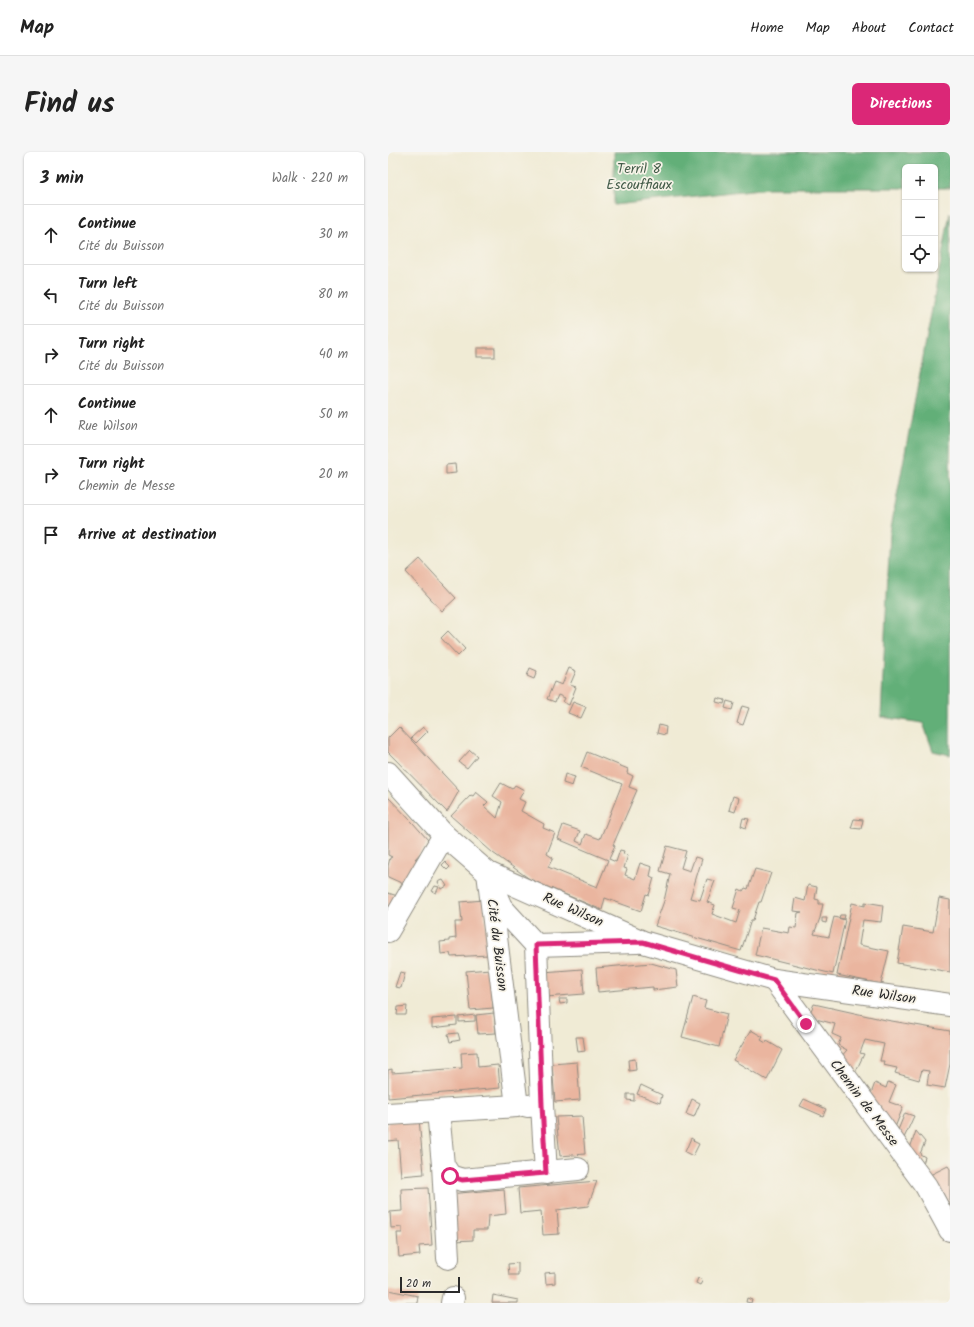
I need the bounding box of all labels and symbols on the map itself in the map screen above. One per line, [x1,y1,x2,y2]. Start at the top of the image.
park label: Terril 8 Escouffiaux [606,158,673,196]
street label: Rue Wilson [539,887,607,933]
street label: Cité du Buisson [480,898,514,992]
street label: Rue Wilson [851,980,917,1010]
route end [797,1015,815,1033]
street label: Chemin de Messe [824,1055,905,1152]
route start [441,1167,459,1185]
scale bar [400,1275,460,1294]

